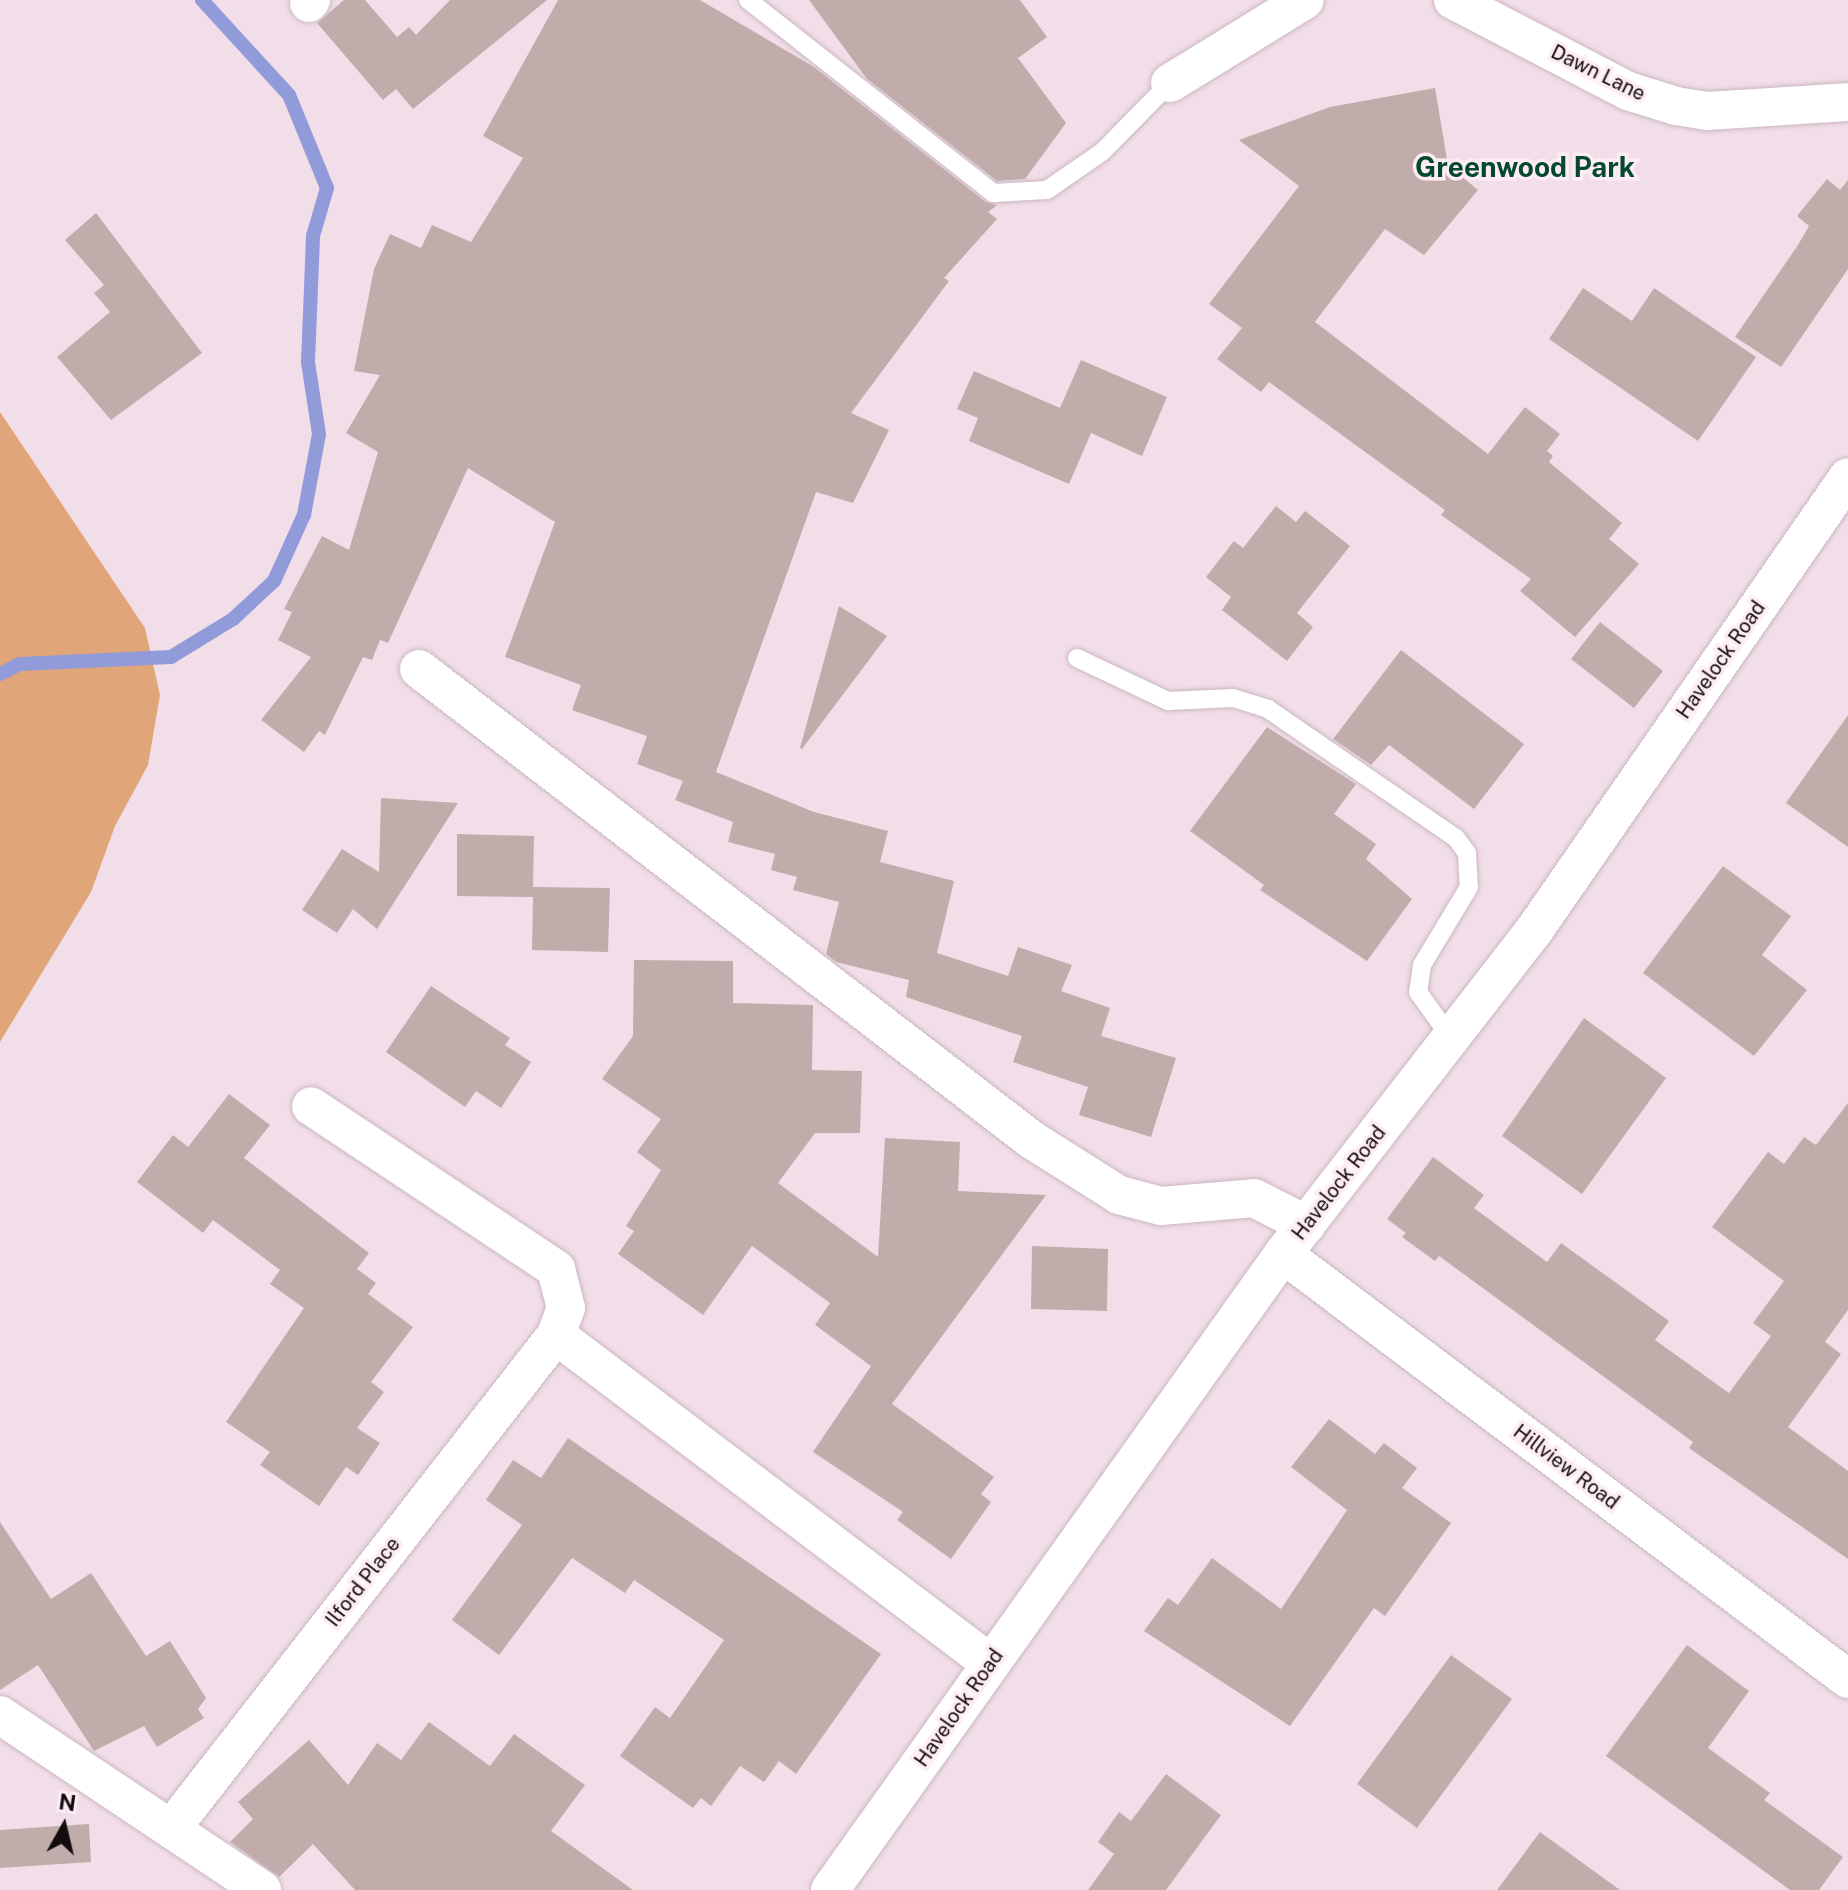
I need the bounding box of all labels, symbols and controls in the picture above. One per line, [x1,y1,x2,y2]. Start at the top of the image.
street label: Dawn Lane [1547,40,1649,106]
district label: Greenwood Park [1415,150,1635,184]
street label: Havelock Road [1672,596,1770,724]
street label: Havelock Road [1287,1121,1391,1245]
street label: Hillview Road [1509,1420,1623,1514]
street label: Ilford Place [321,1533,405,1631]
street label: Havelock Road [910,1644,1008,1772]
north arrow [24,1786,104,1866]
text: N [57,1788,78,1816]

